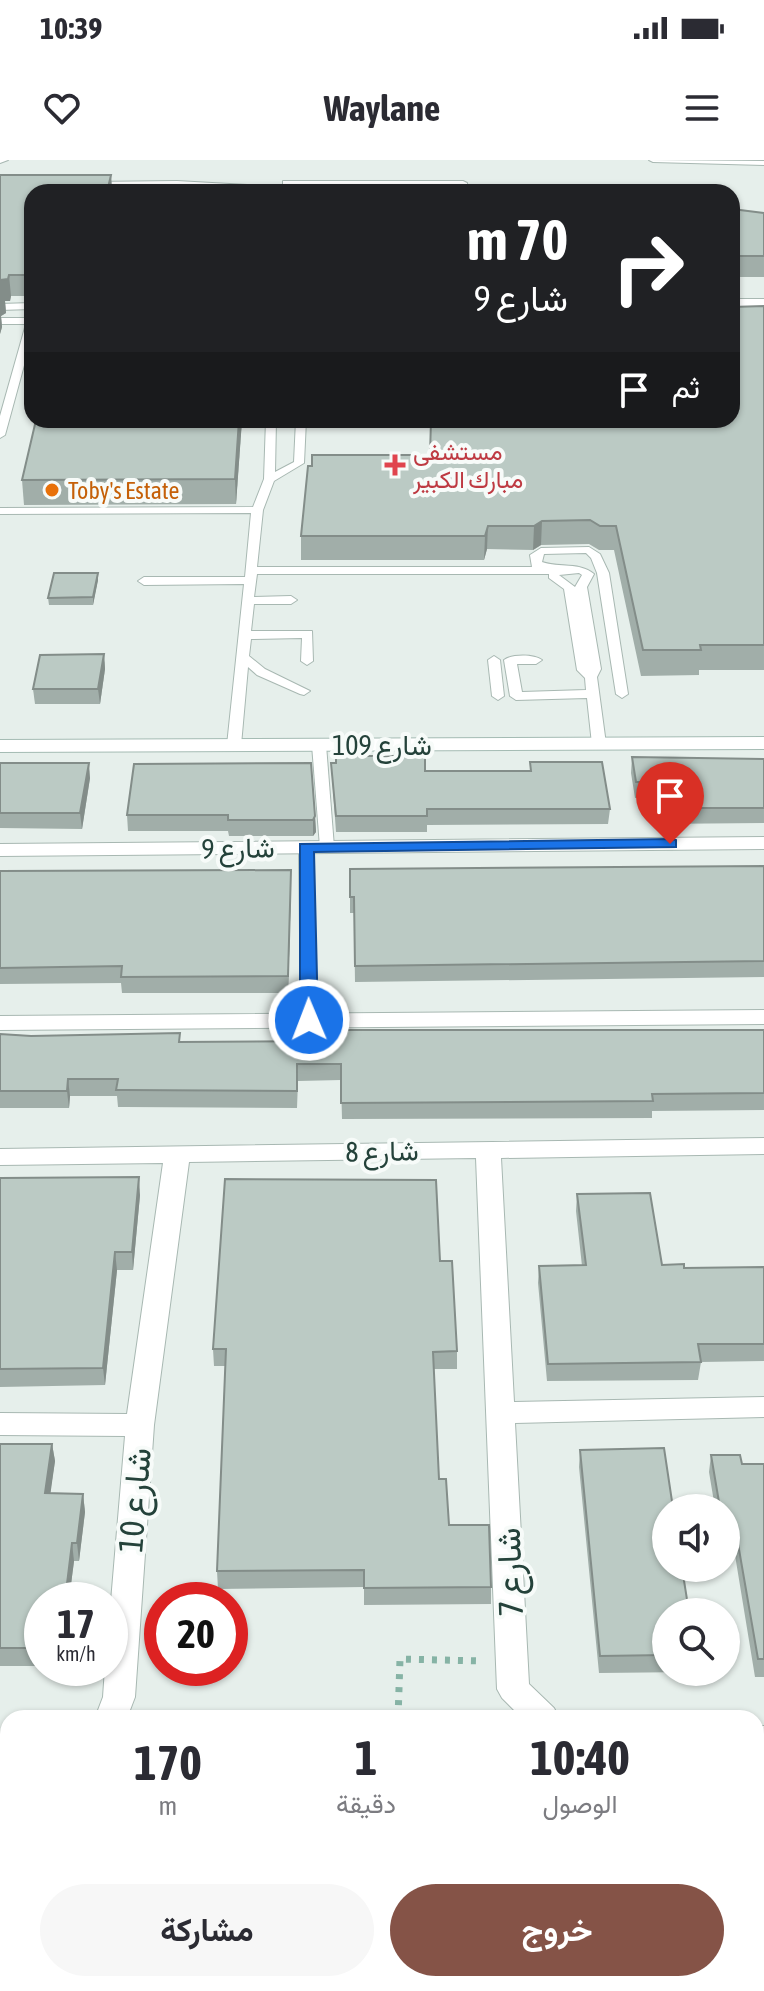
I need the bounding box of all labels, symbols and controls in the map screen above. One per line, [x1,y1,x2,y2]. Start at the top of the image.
text: 10:39 [40,11,102,45]
icon: heart [40,86,84,130]
icon: menu [680,86,724,130]
text: Waylane [324,87,440,129]
text: 70 m [467,208,568,272]
icon: right [596,216,700,320]
text: شارع 9 [474,277,568,319]
icon: arrive [612,368,656,412]
text: ثم [672,370,700,404]
place label: مستشفى مبارك الكبير [412,438,523,495]
marker: مستشفى مبارك الكبير [384,454,406,476]
place label: Toby's Estate [68,477,179,504]
marker: Toby's Estate [43,481,61,499]
street label: شارع 109 [332,729,432,764]
pin [636,762,704,844]
icon: arrive [648,774,692,818]
street label: شارع 9 [201,831,275,868]
position arrow [267,978,351,1062]
street label: شارع 8 [345,1134,419,1171]
street label: شارع 10 [110,1446,162,1554]
map controls [652,1494,740,1686]
button: sound [652,1494,740,1582]
street label: شارع 7 [488,1527,534,1617]
speed limit sign: 20 [144,1582,248,1686]
button: search [652,1598,740,1686]
text: 17 [57,1601,95,1646]
text: km/h [56,1642,96,1665]
text: 1 [355,1730,377,1785]
text: 10:40 [530,1730,630,1785]
text: 170 [134,1735,202,1790]
text: دقيقة [336,1789,396,1819]
text: الوصول [543,1789,618,1819]
text: m [159,1791,177,1821]
button: مشاركة [40,1884,374,1976]
button: خروج [390,1884,724,1976]

